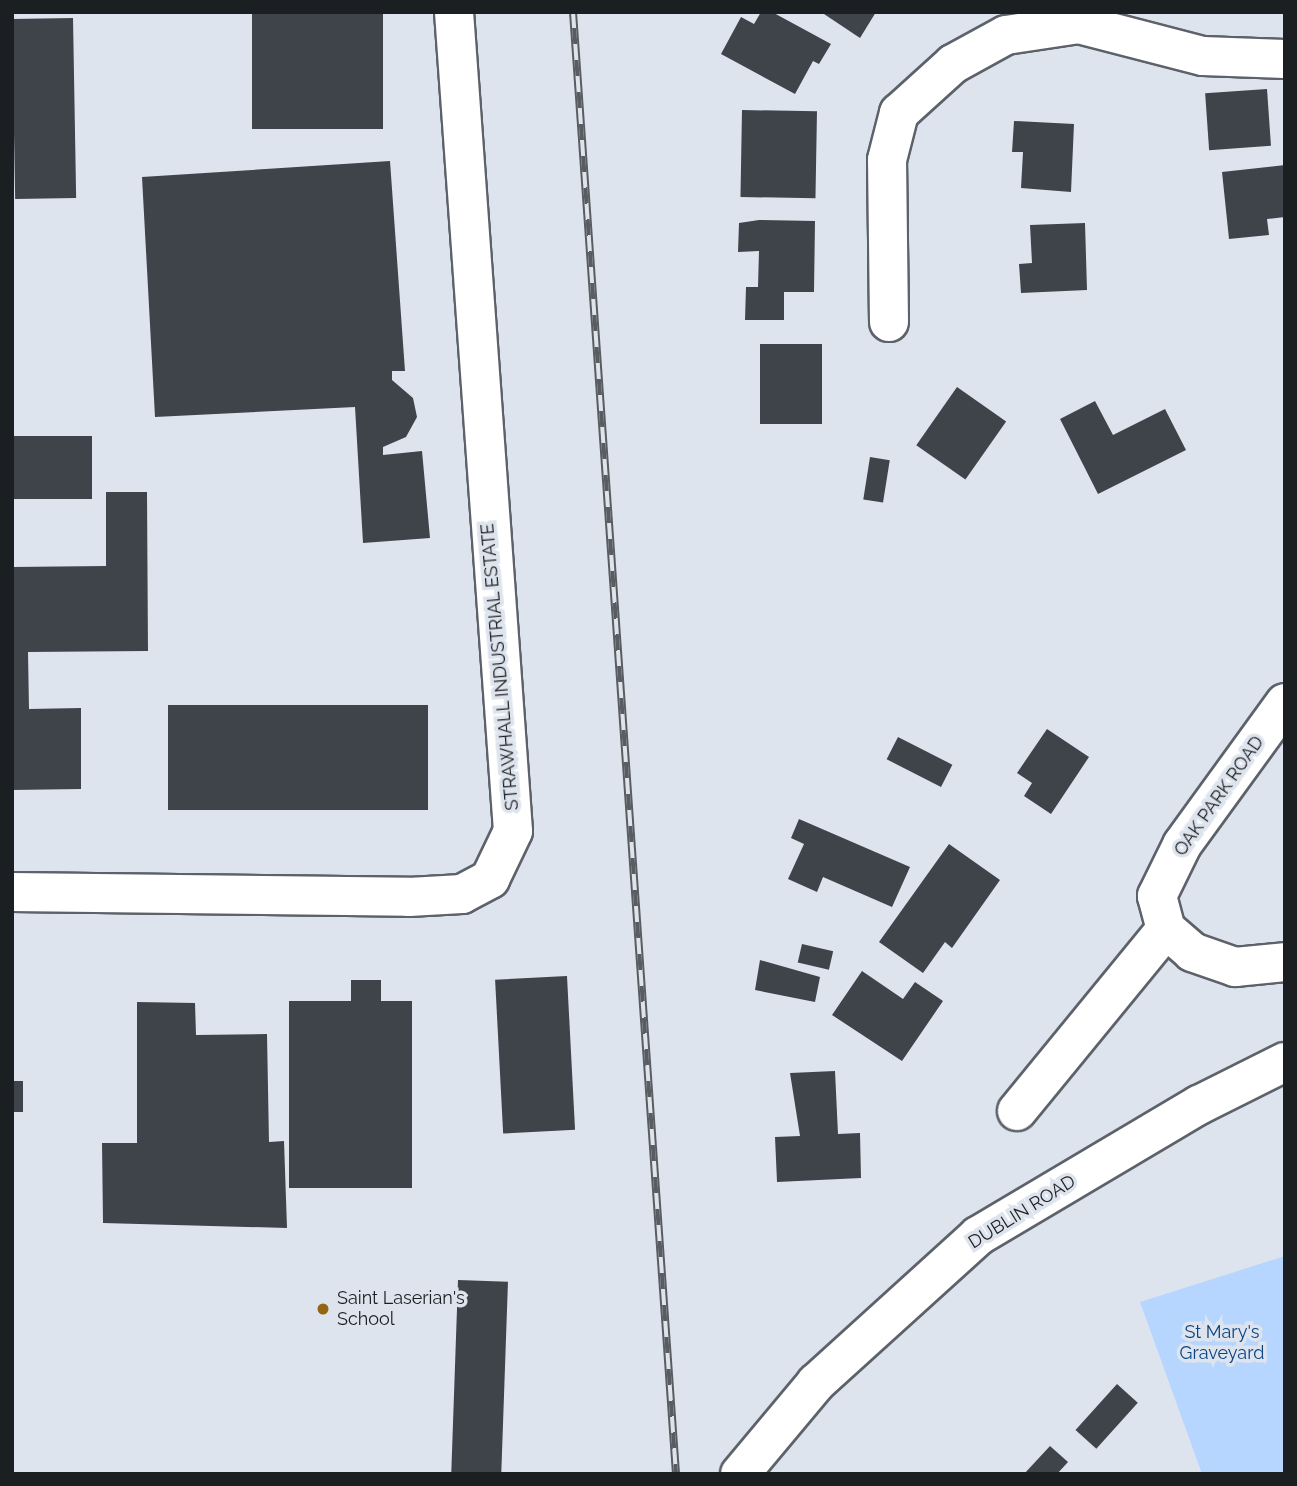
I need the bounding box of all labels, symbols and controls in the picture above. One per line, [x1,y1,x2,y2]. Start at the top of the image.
street label: STRAWHALL INDUSTRIAL ESTATE [477,522,523,812]
street label: OAK PARK ROAD [1170,732,1268,860]
street label: DUBLIN ROAD [965,1171,1079,1253]
place label: Saint Laserian's School [337,1288,465,1330]
marker: Saint Laserian's School [315,1301,331,1317]
park label: St Mary's Graveyard [1180,1322,1264,1364]

